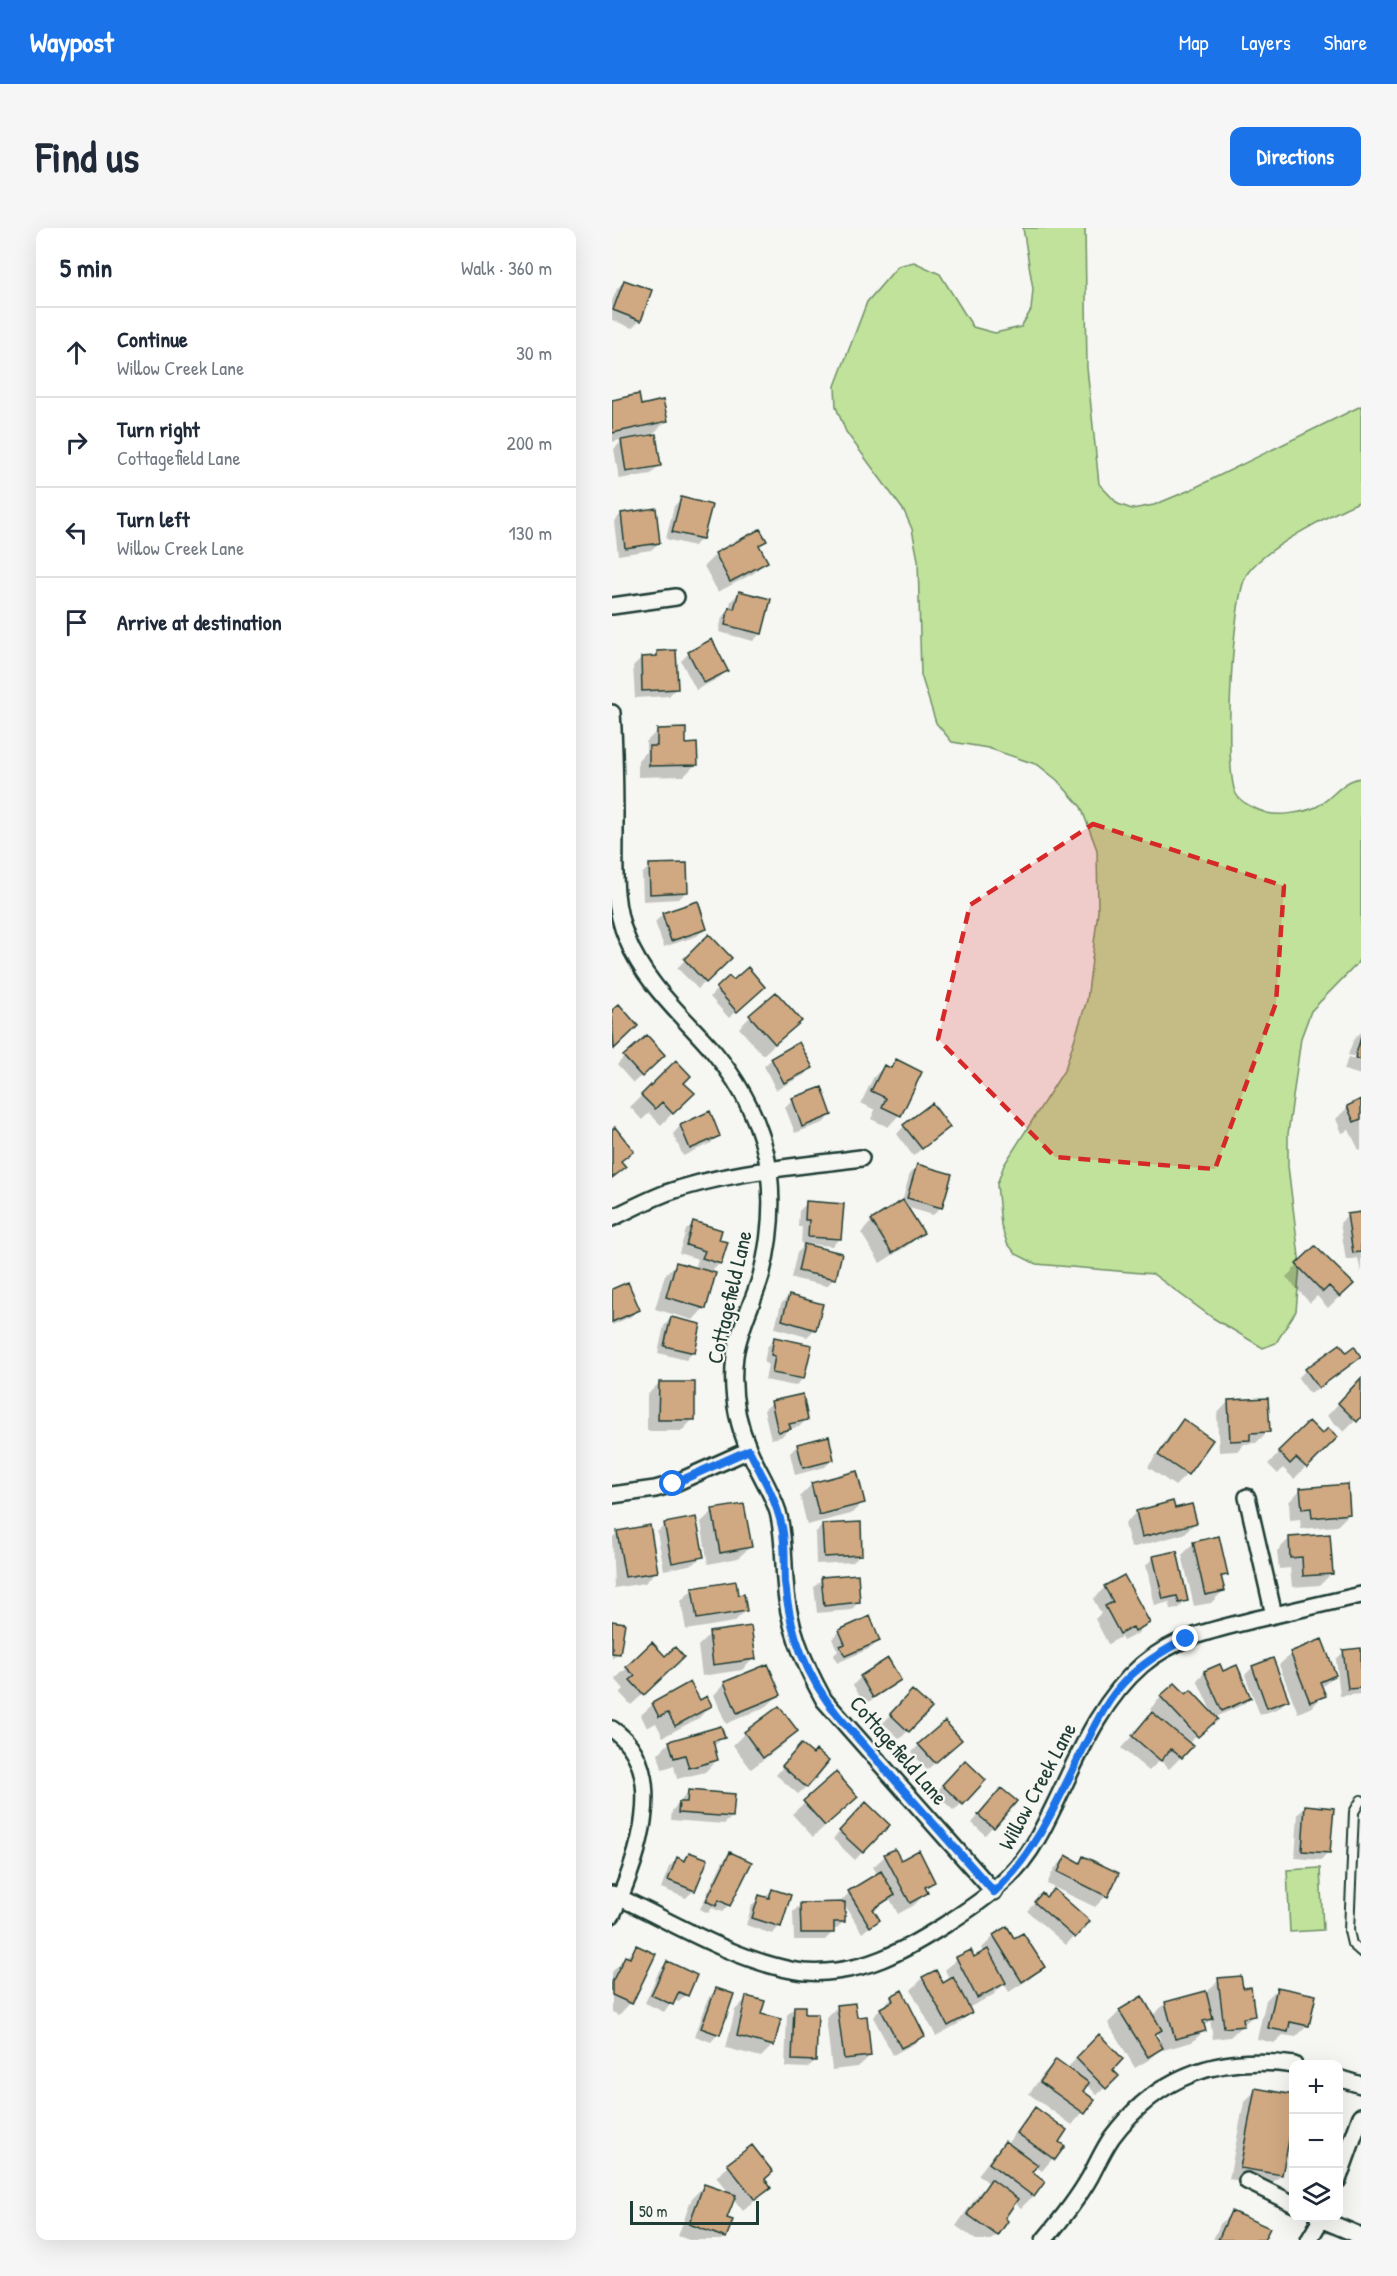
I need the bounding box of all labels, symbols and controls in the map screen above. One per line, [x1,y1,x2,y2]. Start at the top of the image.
text: Waypost [30,23,114,61]
text: Map [1179,28,1208,57]
text: Layers [1241,28,1291,57]
text: Share [1324,28,1367,57]
button: Directions [1230,127,1361,186]
text: Find us [36,128,139,185]
text: 5 min [60,250,112,285]
text: Walk · 360 m [461,254,552,281]
text: Continue [117,324,188,354]
icon: ahead [60,336,93,369]
text: 30 m [516,339,552,366]
text: Willow Creek Lane [117,354,244,381]
text: Turn right [117,414,200,444]
icon: right [60,426,93,459]
text: 200 m [507,429,552,456]
text: Cottagefield Lane [117,444,240,471]
text: Turn left [117,504,190,534]
icon: left [60,516,93,549]
text: 130 m [509,519,552,546]
text: Willow Creek Lane [117,534,244,561]
icon: arrive [60,606,93,639]
text: Arrive at destination [117,607,282,637]
street label: Cottagefield Lane [699,1227,759,1367]
route start [659,1470,685,1496]
route end [1172,1625,1198,1651]
street label: Cottagefield Lane [843,1689,955,1811]
street label: Willow Creek Lane [991,1717,1083,1855]
map controls [1289,2060,1343,2222]
button: + [1289,2060,1343,2114]
button: − [1289,2114,1343,2168]
button: layers [1289,2168,1343,2222]
scale bar [630,2198,759,2226]
text: 50 m [639,2200,668,2222]

